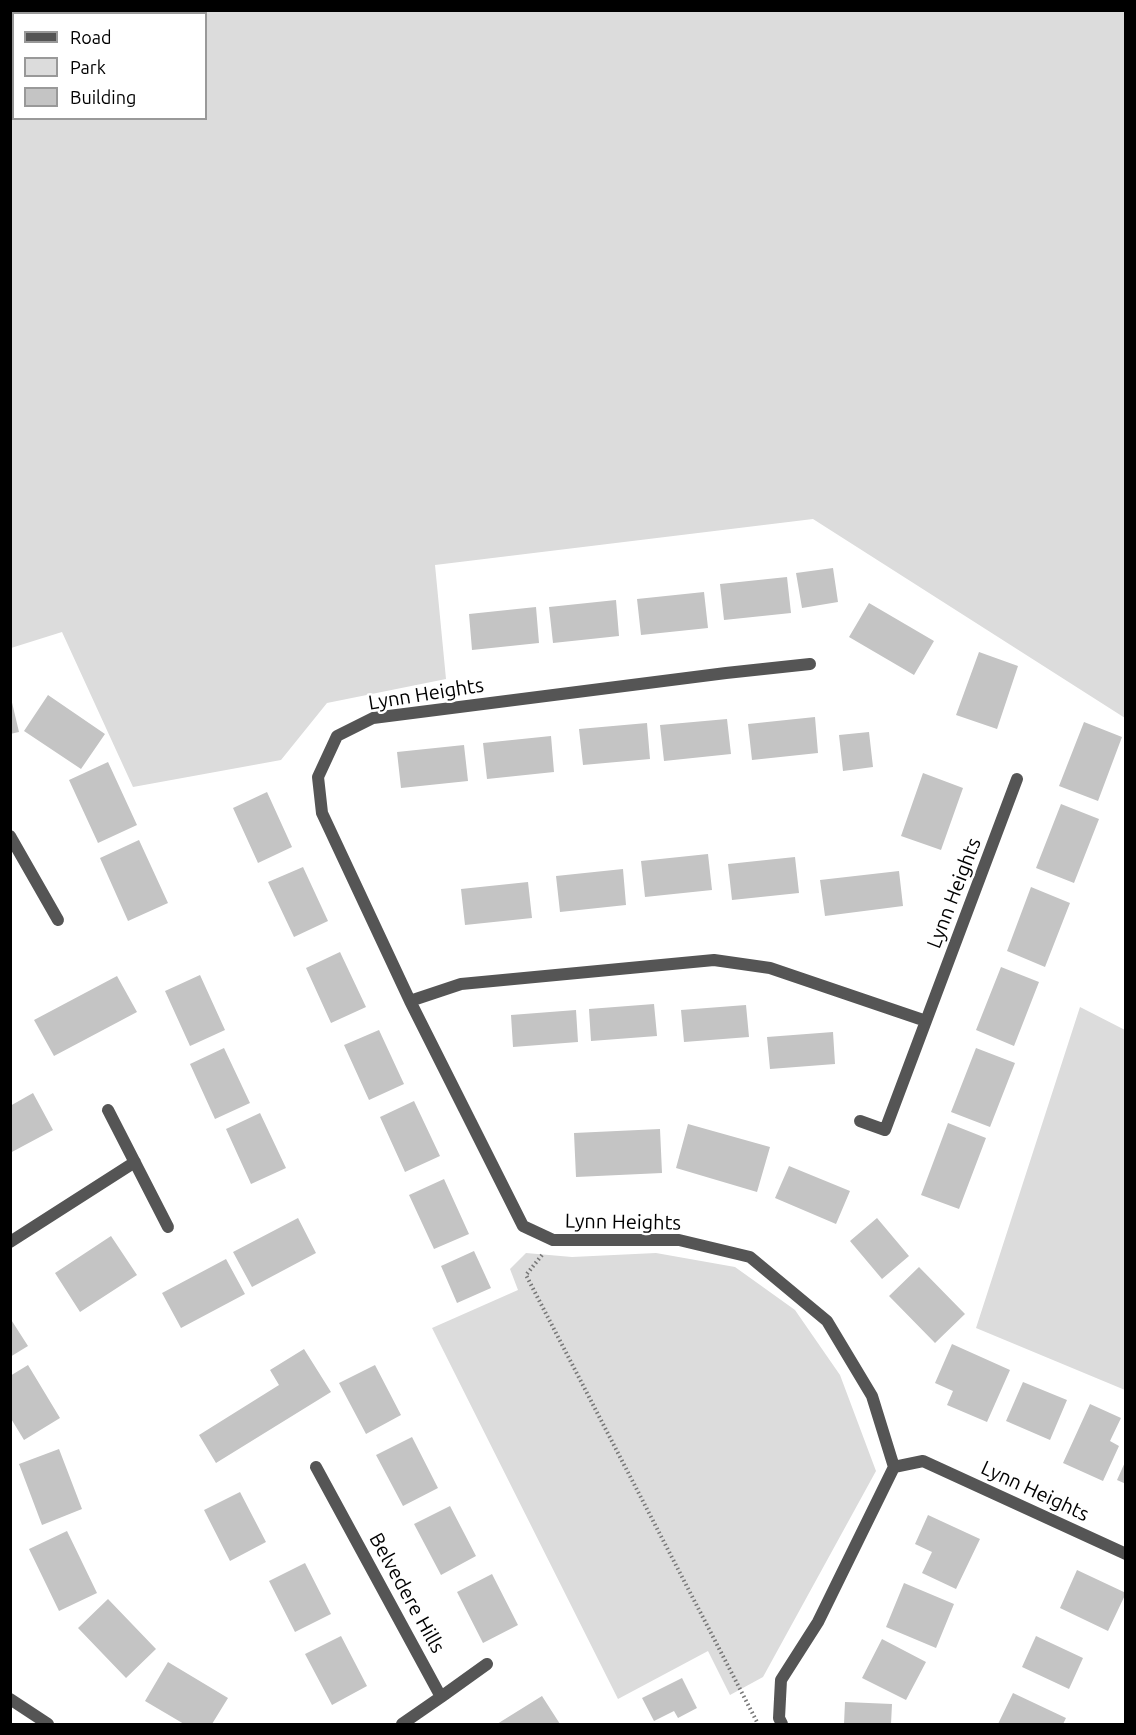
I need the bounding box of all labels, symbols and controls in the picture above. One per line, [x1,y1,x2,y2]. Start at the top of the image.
legend [12,12,207,120]
text: Road [70,27,112,47]
text: Park [70,57,106,77]
text: Building [70,87,136,107]
street label: Lynn Heights [367,673,485,715]
street label: Lynn Heights [922,834,986,952]
street label: Lynn Heights [565,1209,681,1235]
street label: Lynn Heights [977,1456,1093,1526]
street label: Belvedere Hills [364,1529,450,1657]

